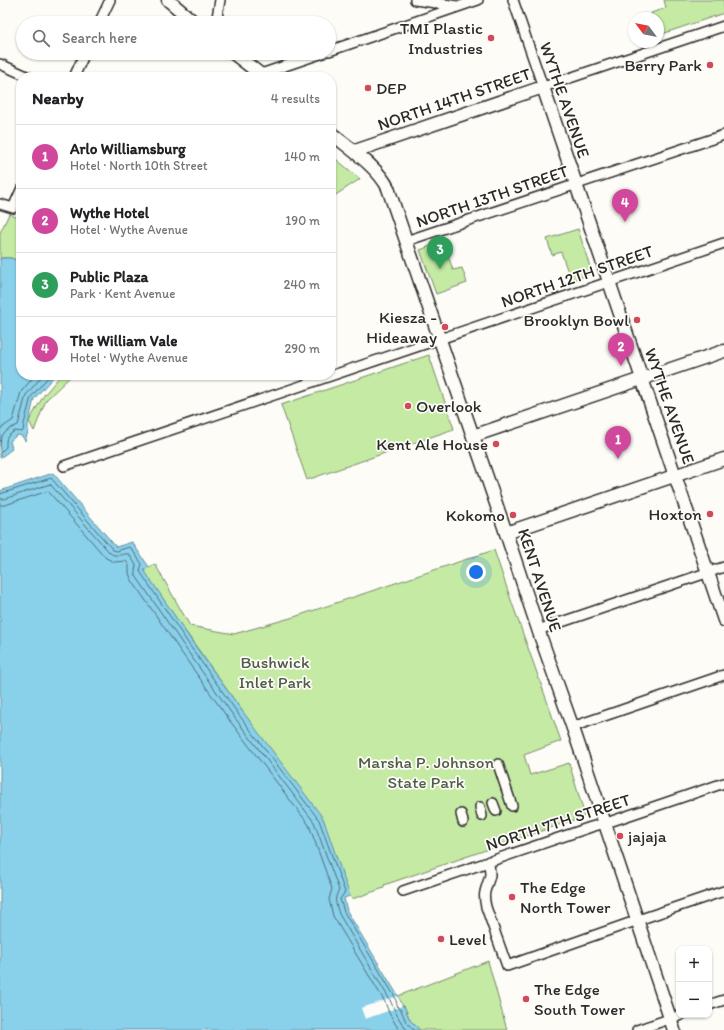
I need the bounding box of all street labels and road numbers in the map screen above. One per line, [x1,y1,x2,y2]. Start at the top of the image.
street label: WYTHE AVENUE [536,39,594,161]
street label: NORTH 14TH STREET [375,63,534,135]
street label: NORTH 13TH STREET [413,160,571,231]
street label: NORTH 12TH STREET [498,240,656,311]
street label: WYTHE AVENUE [641,345,699,467]
street label: KENT AVENUE [514,526,566,634]
street label: NORTH 7TH STREET [483,789,633,855]

